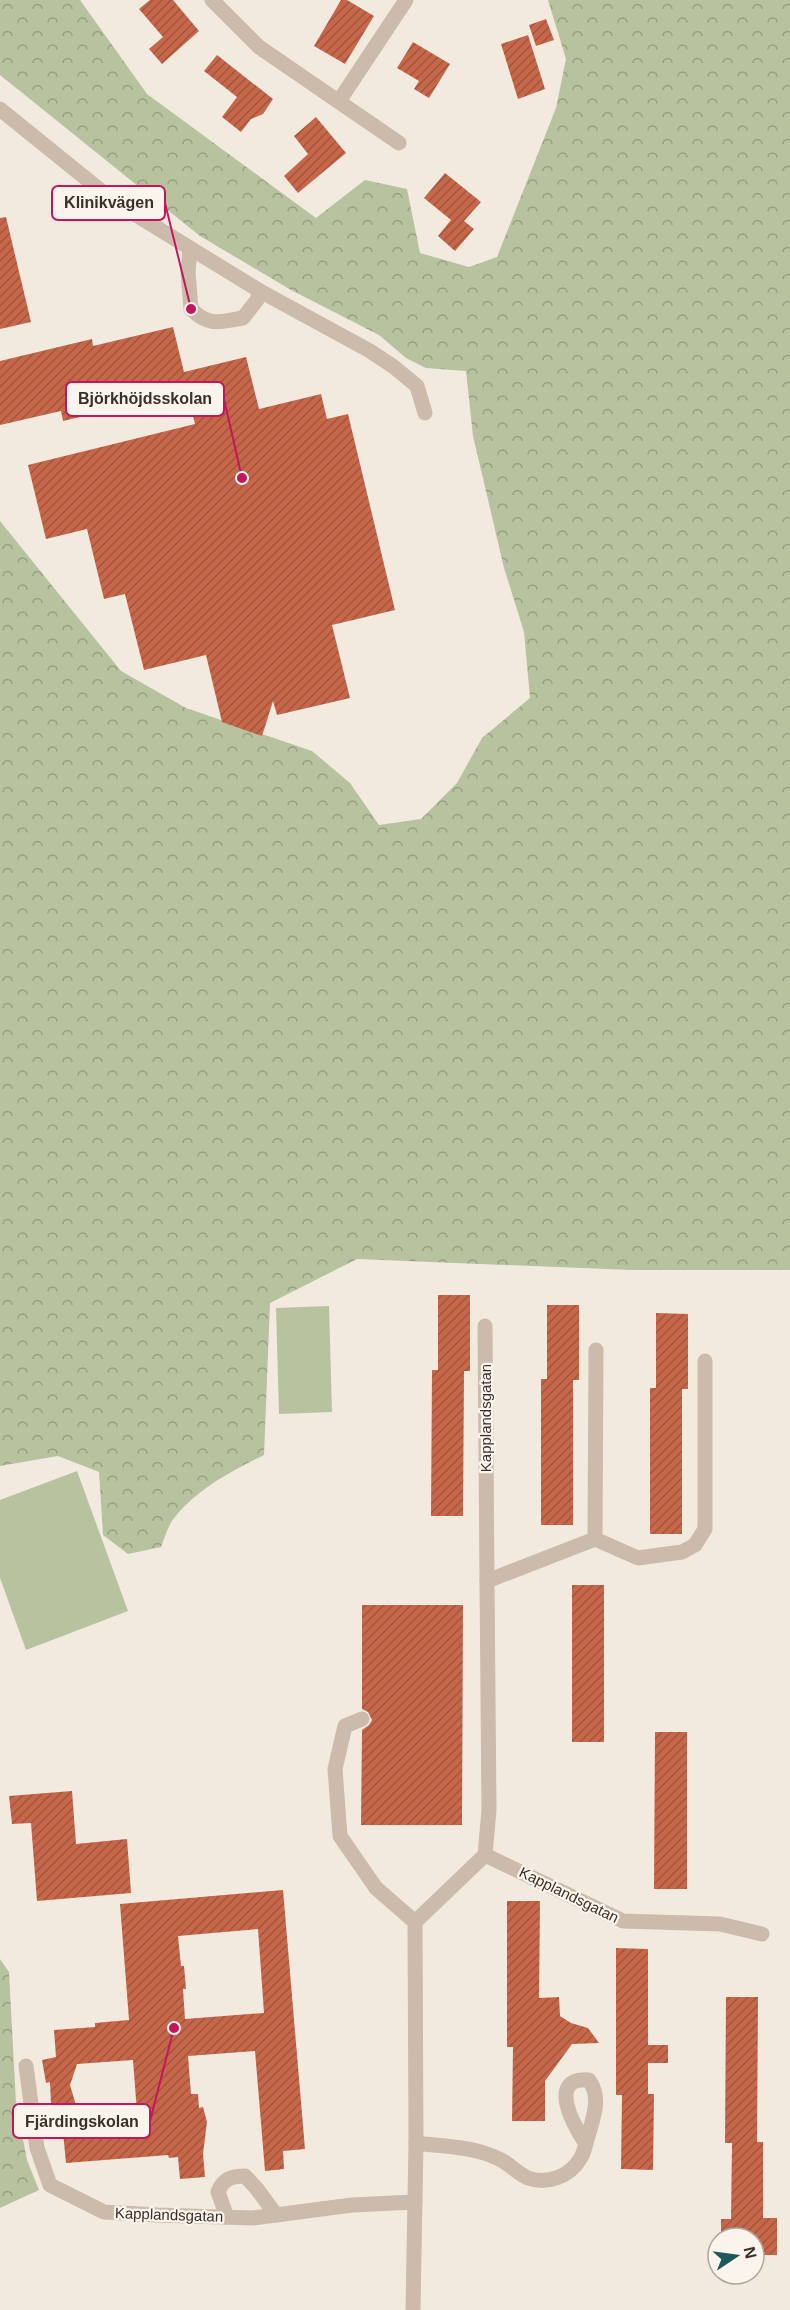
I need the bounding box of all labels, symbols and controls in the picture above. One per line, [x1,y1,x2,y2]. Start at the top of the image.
callout: Klinikvägen [52,186,165,220]
text: Klinikvägen [64,194,154,211]
callout: Björkhöjdsskolan [66,382,224,416]
text: Björkhöjdsskolan [78,390,212,407]
street label: Kapplandsgatan [477,1364,494,1472]
street label: Kapplandsgatan [517,1863,622,1926]
callout: Fjärdingskolan [13,2104,150,2138]
text: Fjärdingskolan [25,2113,139,2130]
street label: Kapplandsgatan [115,2204,223,2225]
north arrow [706,2226,766,2286]
text: N [741,2245,760,2260]

